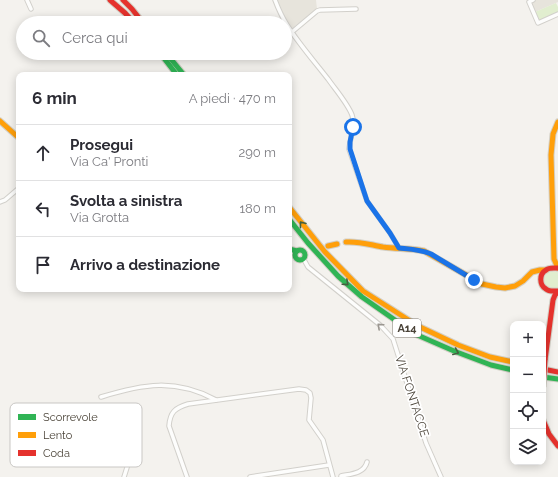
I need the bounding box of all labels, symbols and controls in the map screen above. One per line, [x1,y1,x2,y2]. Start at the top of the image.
search box [16,16,292,60]
icon: search [30,27,52,49]
text: Cerca qui [62,29,128,47]
text: 6 min [32,88,77,108]
text: A piedi · 470 m [189,91,276,106]
route start [344,118,362,136]
text: Prosegui [70,136,133,154]
icon: ahead [32,142,54,164]
text: 290 m [238,145,276,160]
text: Via Ca' Pronti [70,154,148,169]
text: Svolta a sinistra [70,192,182,210]
icon: left [32,198,54,220]
text: 180 m [240,201,276,216]
text: Via Grotta [70,210,129,225]
one-way arrow [299,221,306,228]
icon: arrive [32,254,54,276]
text: Arrivo a destinazione [70,256,220,274]
route end [465,271,483,289]
one-way arrow [342,278,349,285]
road number: A14 [393,319,421,337]
map controls [510,321,546,465]
button: + [510,321,546,357]
one-way arrow [377,323,384,330]
one-way arrow [452,347,459,355]
street label: VIA FONTACCE [392,353,432,439]
button: − [510,357,546,393]
button: locate [510,393,546,429]
legend [10,403,142,467]
text: Scorrevole [43,411,98,424]
text: Lento [43,429,73,442]
button: layers [510,429,546,465]
text: Coda [43,447,70,460]

